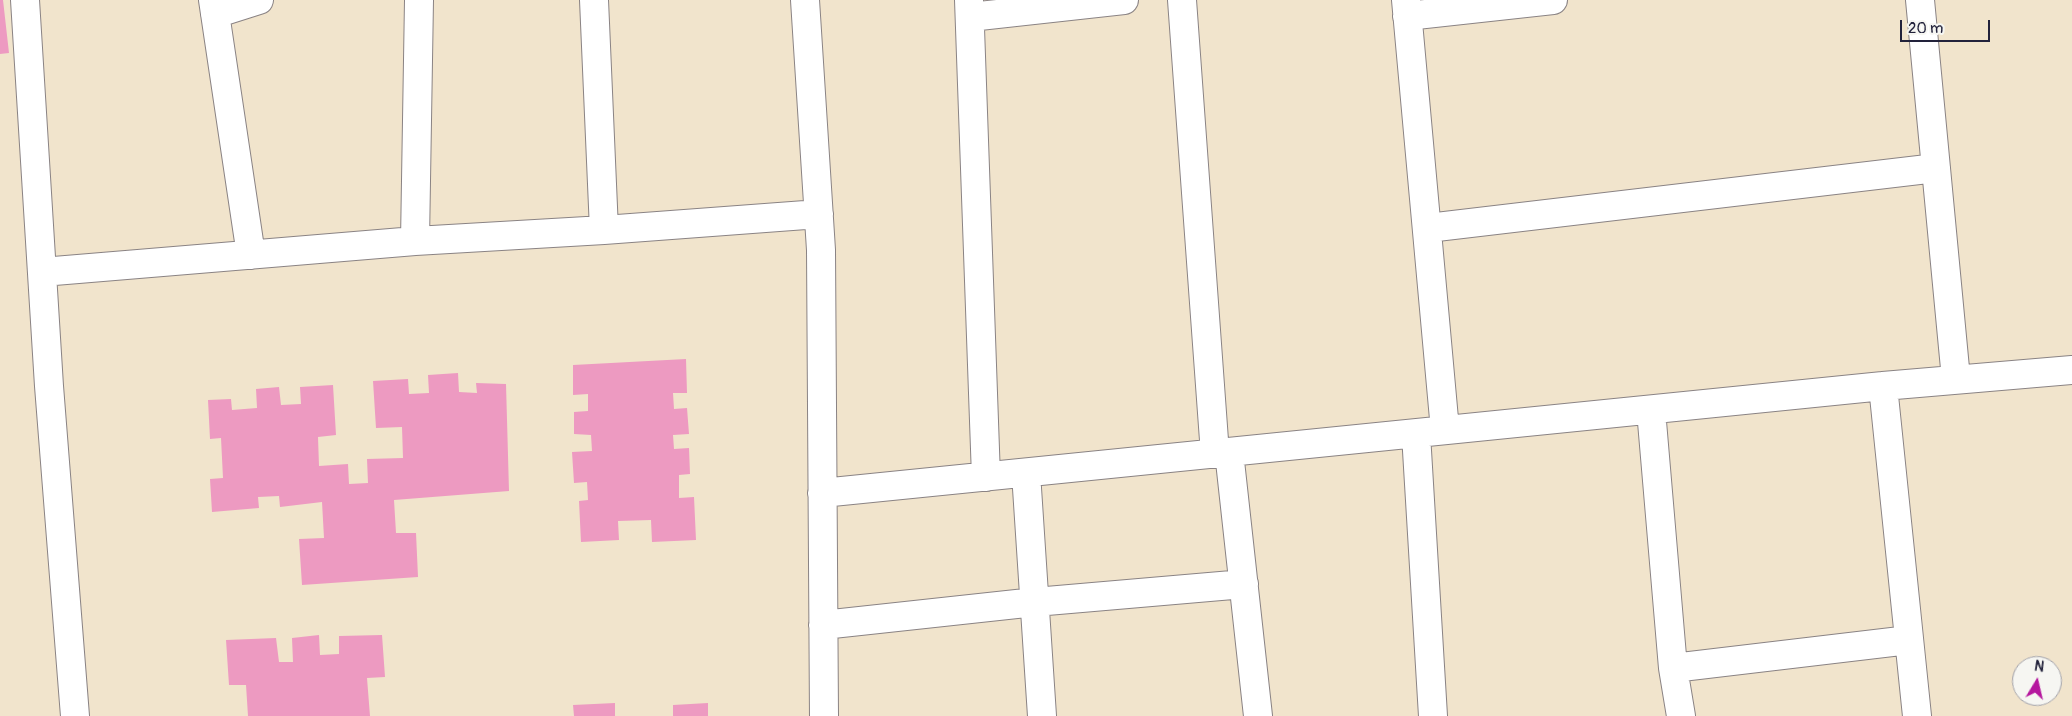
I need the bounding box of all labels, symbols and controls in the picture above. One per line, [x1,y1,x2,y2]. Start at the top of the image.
scale bar [1902,10,1992,42]
text: 20 m [1908,19,1943,38]
north arrow [2012,656,2062,706]
text: N [2033,658,2045,676]

